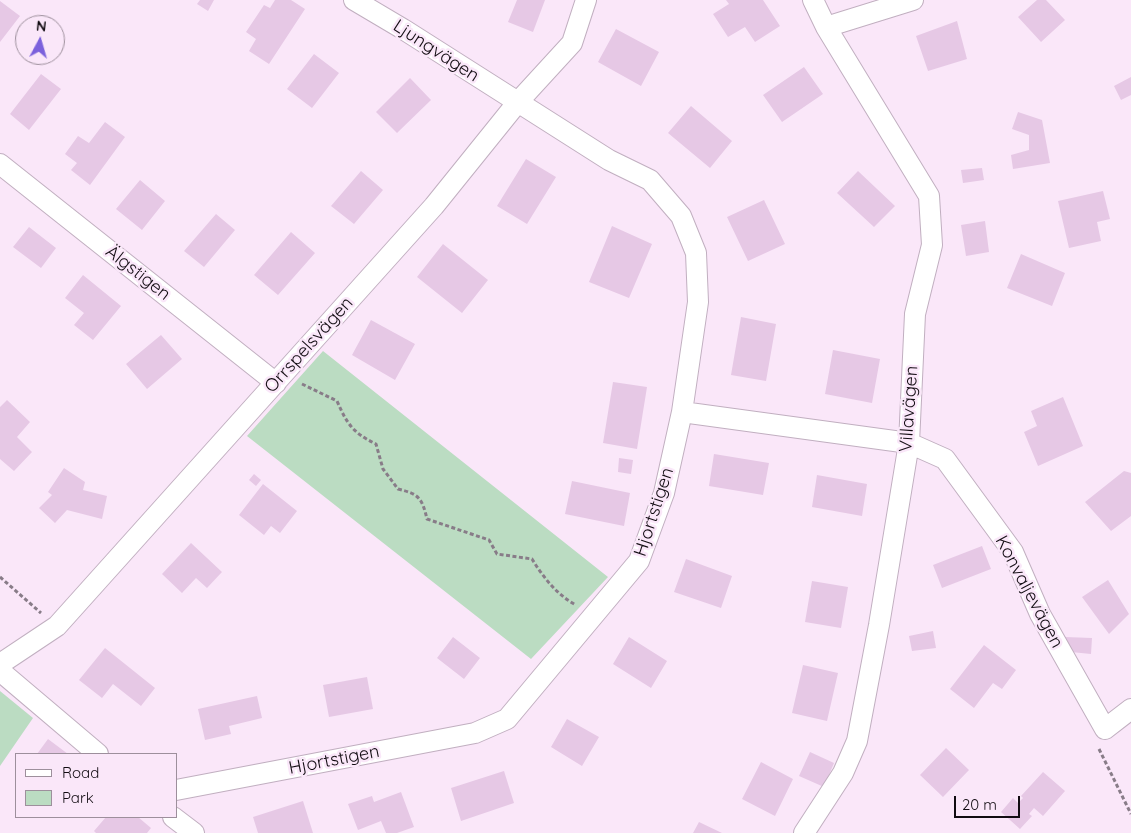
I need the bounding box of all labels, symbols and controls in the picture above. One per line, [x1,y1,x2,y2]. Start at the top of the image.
north arrow [15,15,65,65]
street label: Ljungvägen [389,15,483,87]
text: N [35,17,48,36]
street label: Älgstigen [101,241,175,305]
street label: Orrspelsvägen [260,293,358,397]
street label: Villavägen [895,365,923,453]
street label: Hjortstigen [630,465,678,559]
street label: Konvaljevägen [990,532,1068,652]
street label: Hjortstigen [287,741,381,779]
legend [15,753,178,818]
text: Road [62,763,99,782]
scale bar [956,786,1022,818]
text: Park [62,788,94,807]
text: 20 m [962,795,997,814]

